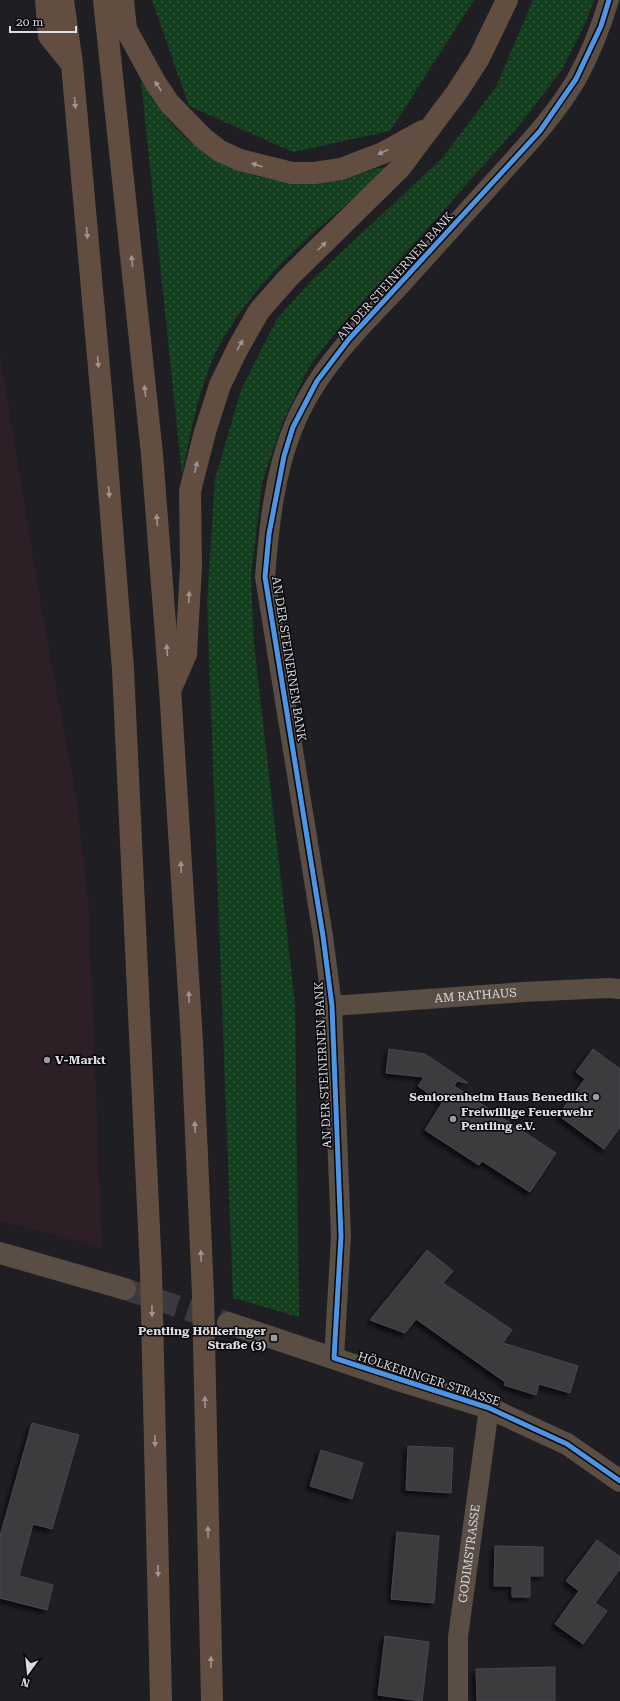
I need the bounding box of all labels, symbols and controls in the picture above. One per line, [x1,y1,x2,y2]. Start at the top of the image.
scale bar [10,8,76,34]
text: 20 m [16,15,43,29]
one-way arrow [154,81,162,91]
one-way arrow [72,97,79,109]
one-way arrow [377,149,389,156]
one-way arrow [251,162,263,168]
street label: AN DER STEINERNEN BANK [334,209,456,343]
one-way arrow [84,226,90,239]
one-way arrow [317,241,326,250]
one-way arrow [128,255,135,267]
one-way arrow [236,340,243,351]
one-way arrow [95,356,102,368]
one-way arrow [142,384,149,397]
one-way arrow [194,461,200,474]
one-way arrow [106,486,113,498]
one-way arrow [154,514,161,526]
street label: AN DER STEINERNEN BANK [269,575,309,743]
one-way arrow [186,590,192,603]
one-way arrow [164,644,171,656]
one-way arrow [178,861,185,873]
street label: AN DER STEINERNEN BANK [312,981,334,1149]
street label: AM RATHAUS [434,985,517,1005]
one-way arrow [186,990,192,1003]
place label: V-Markt [55,1053,106,1067]
marker: V-Markt [42,1055,52,1065]
place label: Seniorenheim Haus Benedikt [409,1090,588,1104]
marker: Seniorenheim Haus Benedikt [591,1092,601,1102]
place label: Freiwillige Feuerwehr Pentling e.V. [461,1105,594,1133]
marker: Freiwillige Feuerwehr Pentling e.V. [448,1114,458,1124]
one-way arrow [192,1121,199,1133]
one-way arrow [198,1250,205,1262]
one-way arrow [149,1305,156,1317]
place label: Pentling Hölkeringer Straße (3) [138,1324,267,1352]
marker: Pentling Hölkeringer Straße (3) [269,1333,279,1343]
street label: HÖLKERINGER STRASSE [356,1349,502,1409]
one-way arrow [202,1396,209,1408]
one-way arrow [152,1435,159,1447]
street label: GODIMSTRASSE [456,1504,483,1604]
one-way arrow [205,1525,211,1538]
one-way arrow [155,1565,162,1577]
north arrow [8,1653,48,1693]
one-way arrow [208,1655,214,1668]
text: N [19,1675,31,1690]

